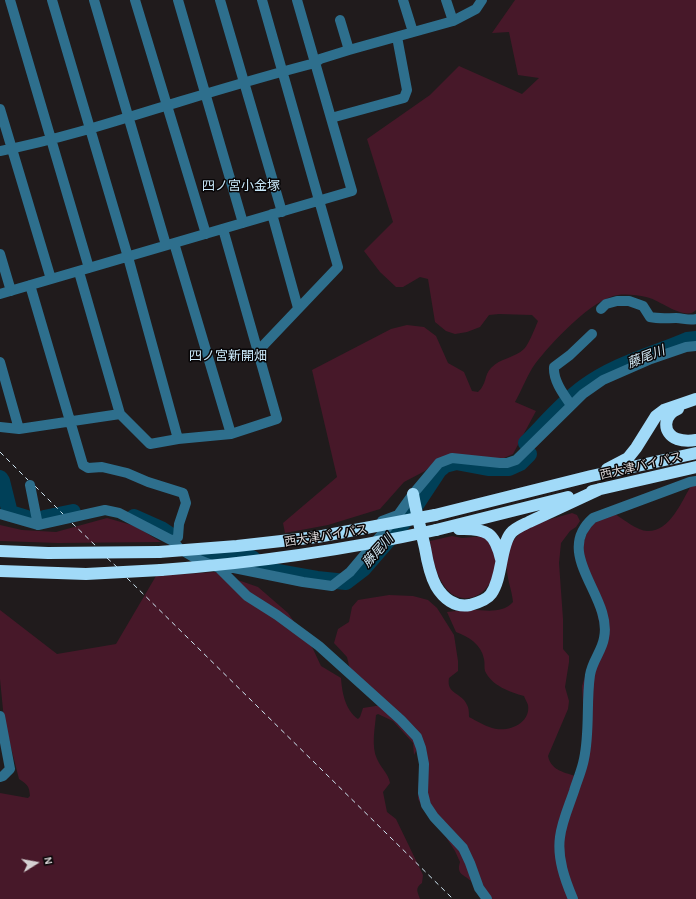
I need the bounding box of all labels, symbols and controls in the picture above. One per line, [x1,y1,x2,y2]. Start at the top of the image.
district label: 四ノ宮小金塚 [202,178,280,194]
water label: 藤尾川 [625,343,667,371]
district label: 四ノ宮新開畑 [189,348,267,364]
street label: 西大津バイパス [598,450,684,482]
street label: 西大津バイパス [283,522,369,550]
water label: 藤尾川 [359,531,397,571]
north arrow [16,843,56,883]
text: N [42,856,54,865]

